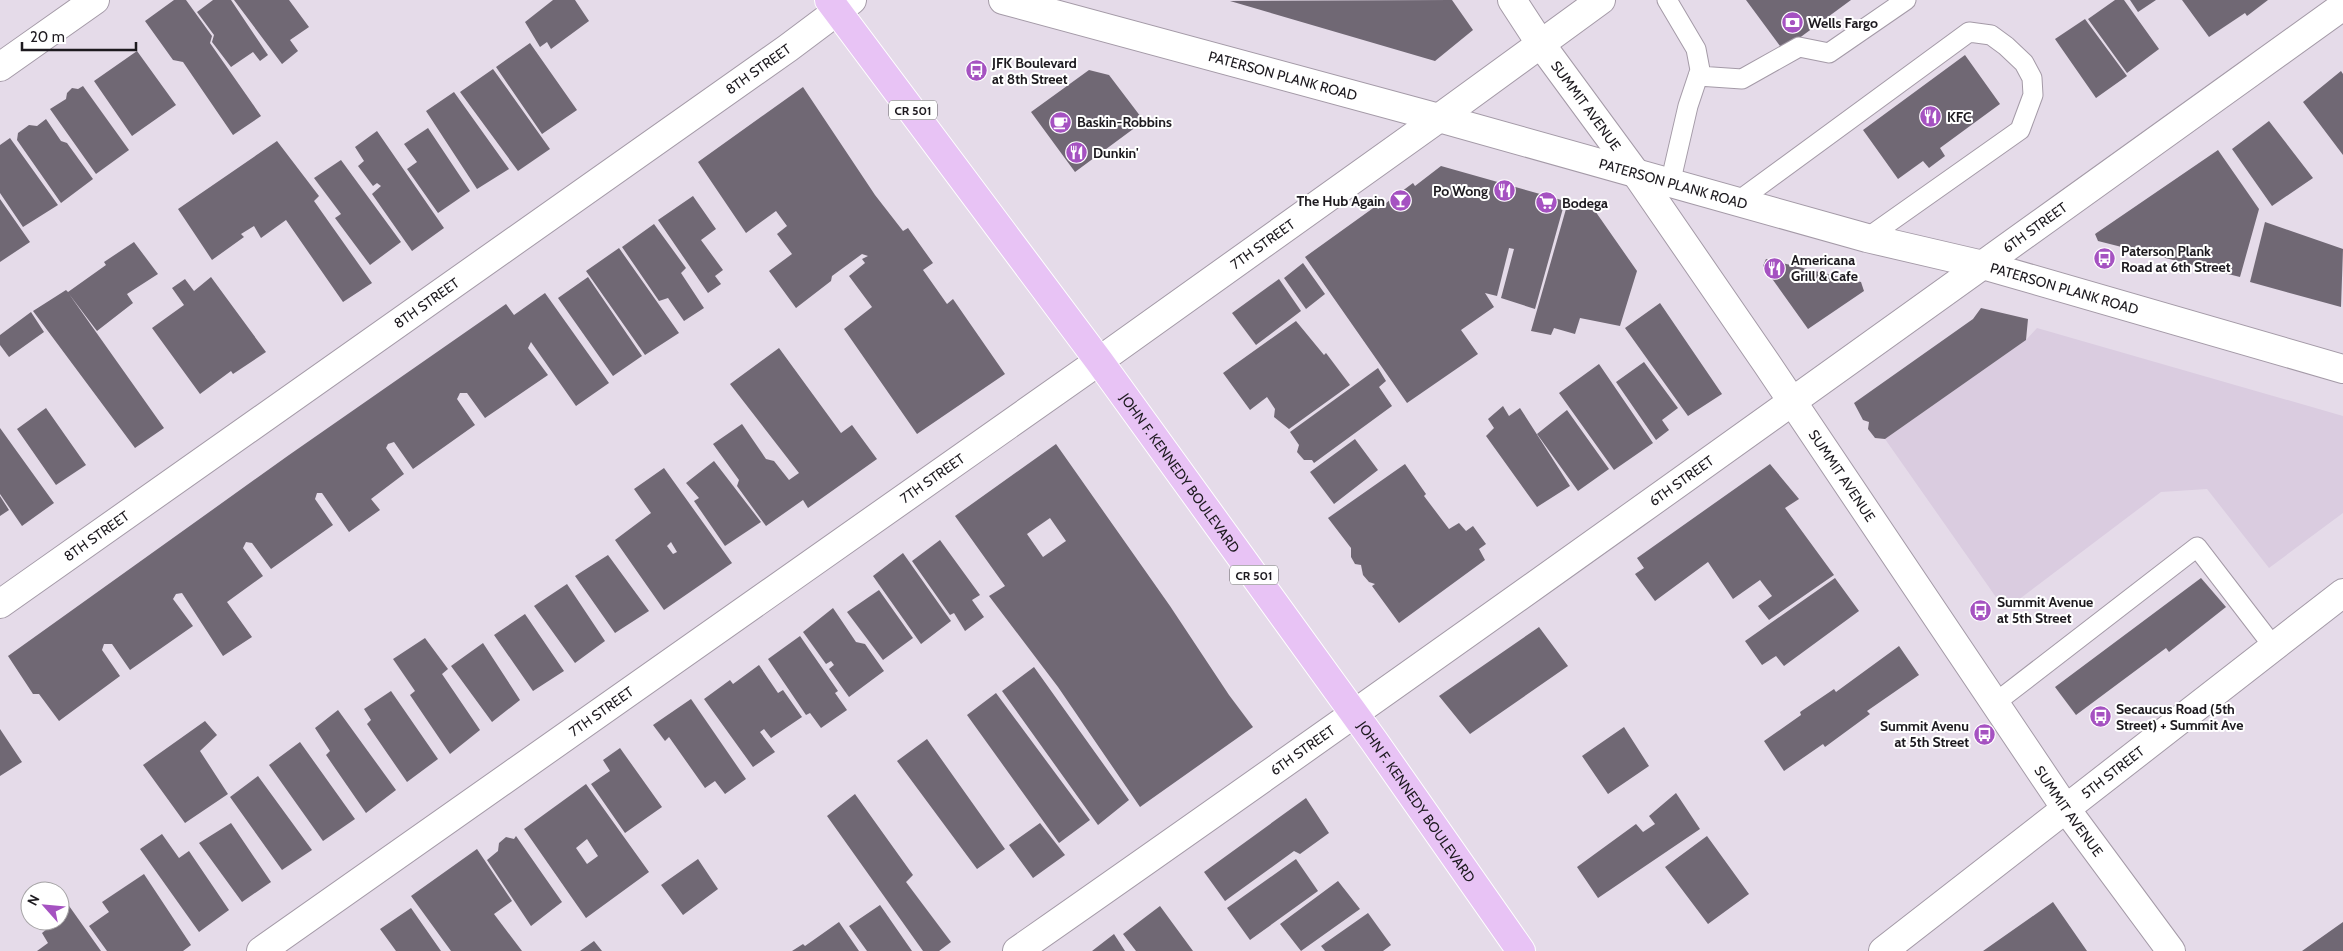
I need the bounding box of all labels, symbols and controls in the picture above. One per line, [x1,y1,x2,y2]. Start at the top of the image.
bank icon: Wells Fargo [1780,11,1804,35]
place label: Wells Fargo [1808,14,1878,32]
scale bar [22,20,136,52]
text: 20 m [30,28,65,46]
street label: 8TH STREET [722,39,795,98]
street label: PATERSON PLANK ROAD [1206,47,1359,105]
place label: JFK Boulevard at 8th Street [991,54,1077,88]
street label: SUMMIT AVENUE [1547,57,1625,154]
bus stop icon: JFK Boulevard at 8th Street [964,59,988,83]
road number: CR 501 [889,100,937,120]
restaurant icon: KFC [1919,105,1943,129]
place label: KFC [1947,108,1972,126]
cafe icon: Baskin-Robbins [1049,110,1073,134]
place label: Baskin-Robbins [1077,113,1172,131]
restaurant icon: Dunkin' [1065,141,1089,165]
place label: Dunkin' [1093,144,1139,162]
street label: PATERSON PLANK ROAD [1597,154,1750,213]
restaurant icon: Po Wong [1492,179,1516,203]
place label: Po Wong [1433,182,1488,200]
bar icon: The Hub Again [1389,189,1413,213]
supermarket icon: Bodega [1534,191,1558,215]
place label: The Hub Again [1297,192,1385,210]
place label: Bodega [1562,194,1608,212]
street label: 6TH STREET [1999,198,2071,257]
street label: 7TH STREET [1227,215,1299,273]
place label: Paterson Plank Road at 6th Street [2121,242,2231,276]
bus stop icon: Paterson Plank Road at 6th Street [2093,247,2117,271]
place label: Americana Grill & Cafe [1791,251,1858,285]
restaurant icon: Americana Grill & Cafe [1763,256,1787,280]
street label: PATERSON PLANK ROAD [1988,259,2141,318]
street label: 8TH STREET [390,273,463,332]
street label: JOHN F. KENNEDY BOULEVARD [1116,389,1244,556]
street label: SUMMIT AVENUE [1805,426,1879,525]
street label: 7TH STREET [897,449,969,507]
street label: 6TH STREET [1646,451,1718,510]
street label: 8TH STREET [60,506,133,565]
road number: CR 501 [1230,566,1278,584]
place label: Summit Avenue at 5th Street [1997,593,2093,627]
bus stop icon: Summit Avenue at 5th Street [1969,598,1993,622]
street label: 7TH STREET [565,682,637,740]
place label: Secaucus Road (5th Street) + Summit Ave [2116,700,2243,734]
bus stop icon: Secaucus Road (5th Street) + Summit Ave [2088,705,2112,729]
street label: JOHN F. KENNEDY BOULEVARD [1353,717,1479,886]
place label: Summit Avenu at 5th Street [1880,717,1969,751]
street label: 6TH STREET [1267,721,1339,779]
bus stop icon: Summit Avenu at 5th Street [1973,722,1997,746]
street label: 5TH STREET [2077,742,2148,802]
street label: SUMMIT AVENUE [2031,762,2107,860]
north arrow [20,881,70,931]
text: N [23,892,44,909]

